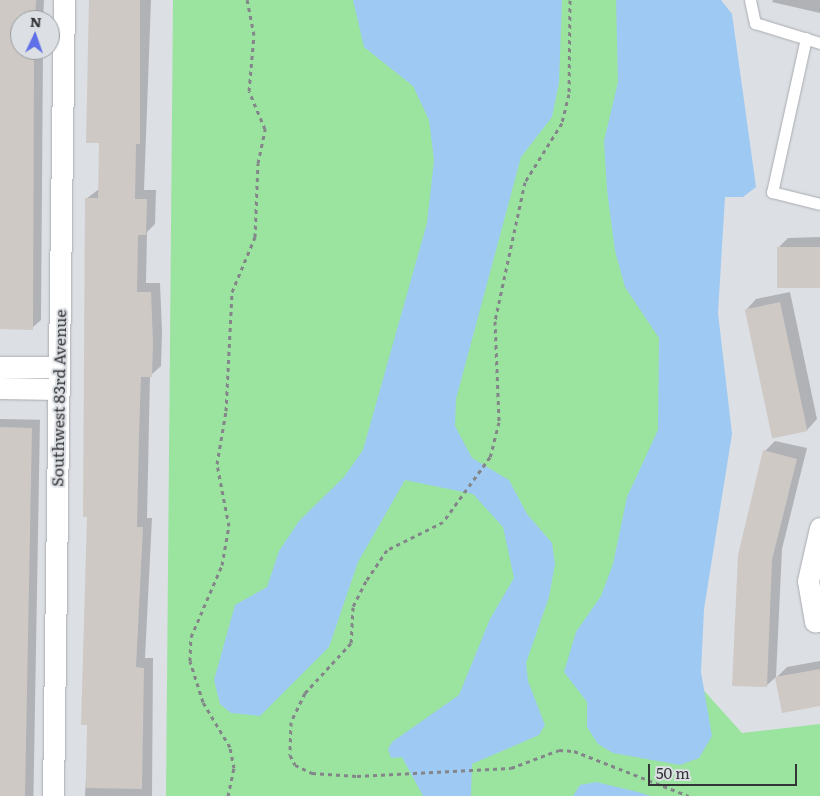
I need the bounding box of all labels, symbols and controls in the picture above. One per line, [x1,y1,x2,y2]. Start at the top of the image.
north arrow [10,10,60,60]
text: N [29,11,42,31]
street label: Southwest 83rd Avenue [47,309,69,487]
scale bar [650,754,799,786]
text: 50 m [656,761,690,784]

